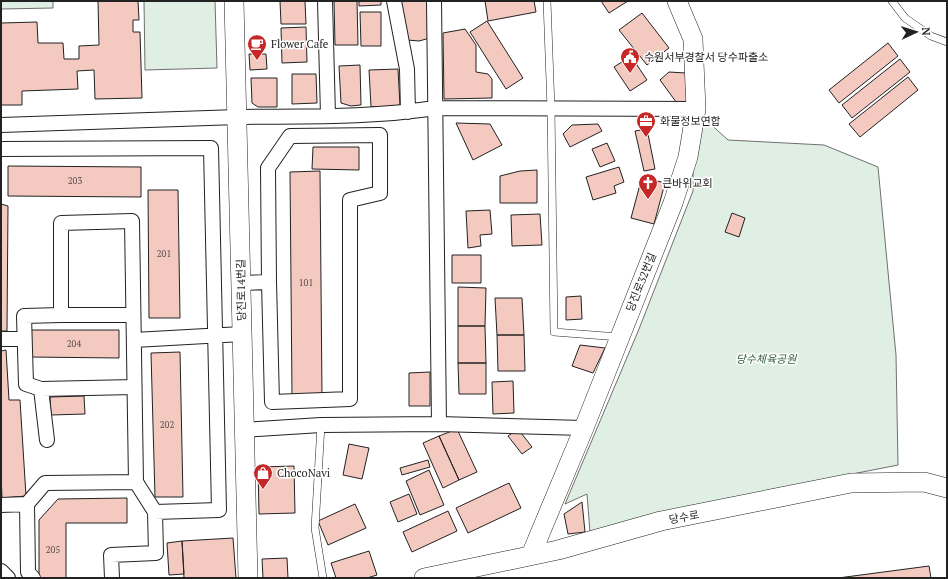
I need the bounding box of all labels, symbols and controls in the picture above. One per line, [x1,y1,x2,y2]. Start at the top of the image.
north arrow [896,12,936,52]
text: N [919,27,933,37]
cafe icon: Flower Cafe [246,33,268,61]
place label: Flower Cafe [271,37,329,51]
public building icon: 수원서부경찰서 당수파출소 [619,46,641,74]
place label: 수원서부경찰서 당수파출소 [644,50,768,64]
office icon: 화물정보연합 [635,110,657,138]
place label: 화물정보연합 [660,114,721,128]
church icon: 큰바위교회 [637,172,659,200]
house number: 203 [68,175,82,187]
place label: 큰바위교회 [662,176,713,190]
house number: 201 [157,248,171,260]
street label: 당진로32번길 [623,250,659,314]
street label: 당진로14번길 [233,259,249,321]
house number: 101 [299,277,313,289]
house number: 204 [67,338,81,350]
park label: 당수체육공원 [736,352,797,366]
house number: 202 [160,419,174,431]
shop icon: ChocoNavi [252,462,274,490]
place label: ChocoNavi [277,466,330,480]
street label: 당수로 [668,507,700,527]
house number: 205 [46,544,60,556]

